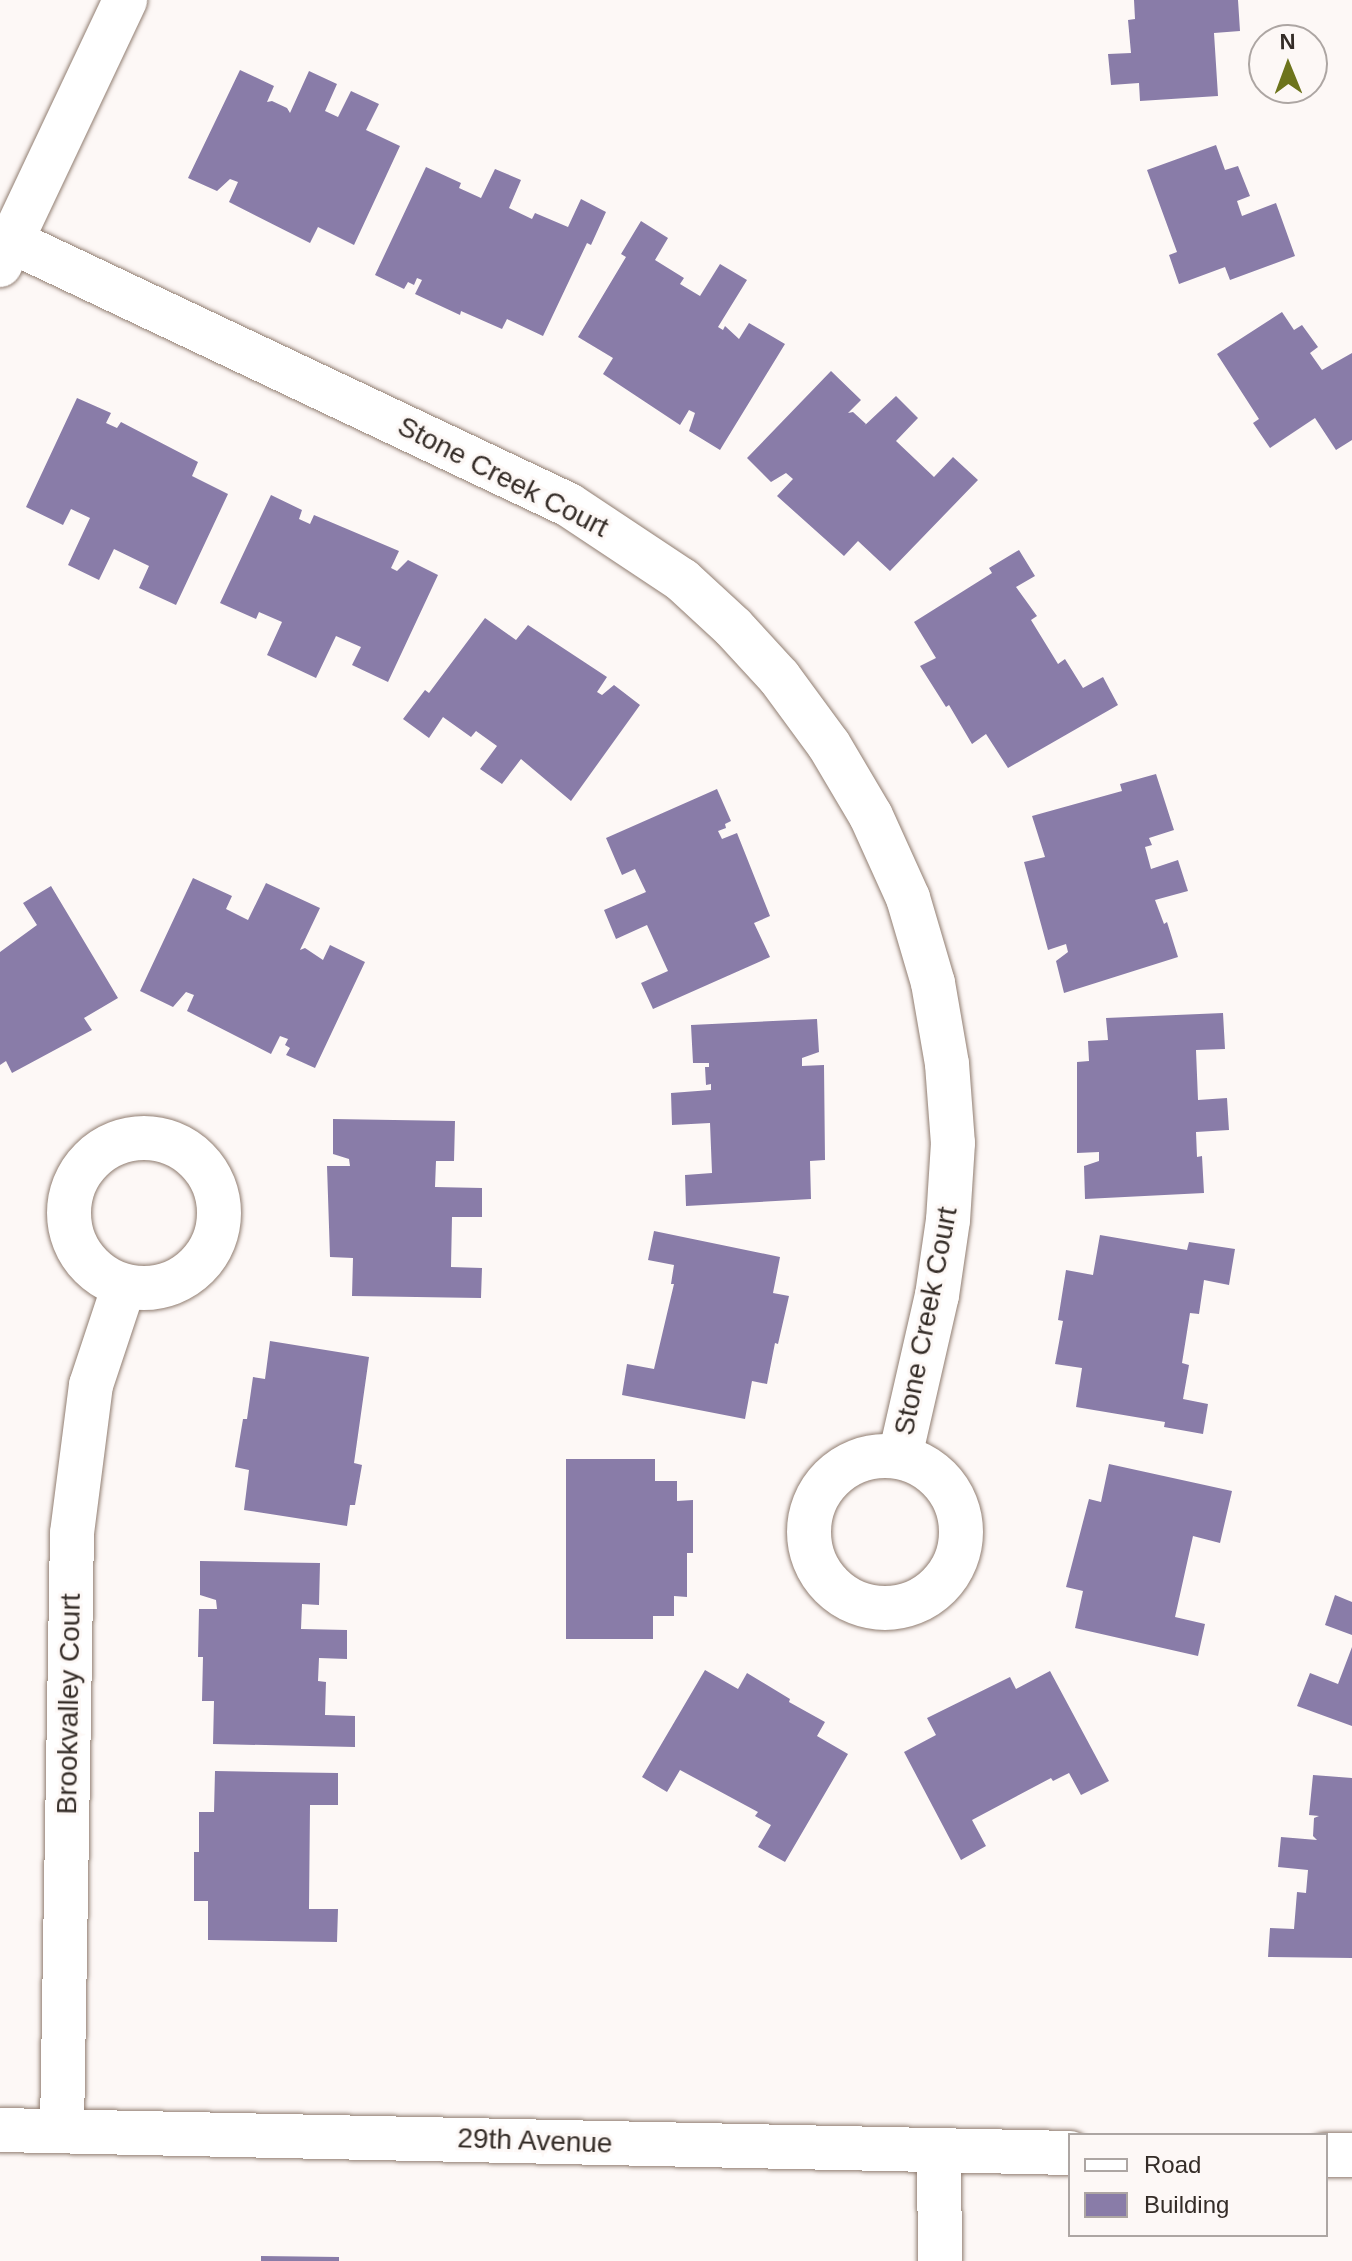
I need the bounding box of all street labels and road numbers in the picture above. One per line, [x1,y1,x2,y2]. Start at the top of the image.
street label: Stone Creek Court [392,409,614,545]
street label: Stone Creek Court [887,1204,965,1438]
street label: Brookvalley Court [50,1593,88,1815]
street label: 29th Avenue [456,2121,614,2161]

